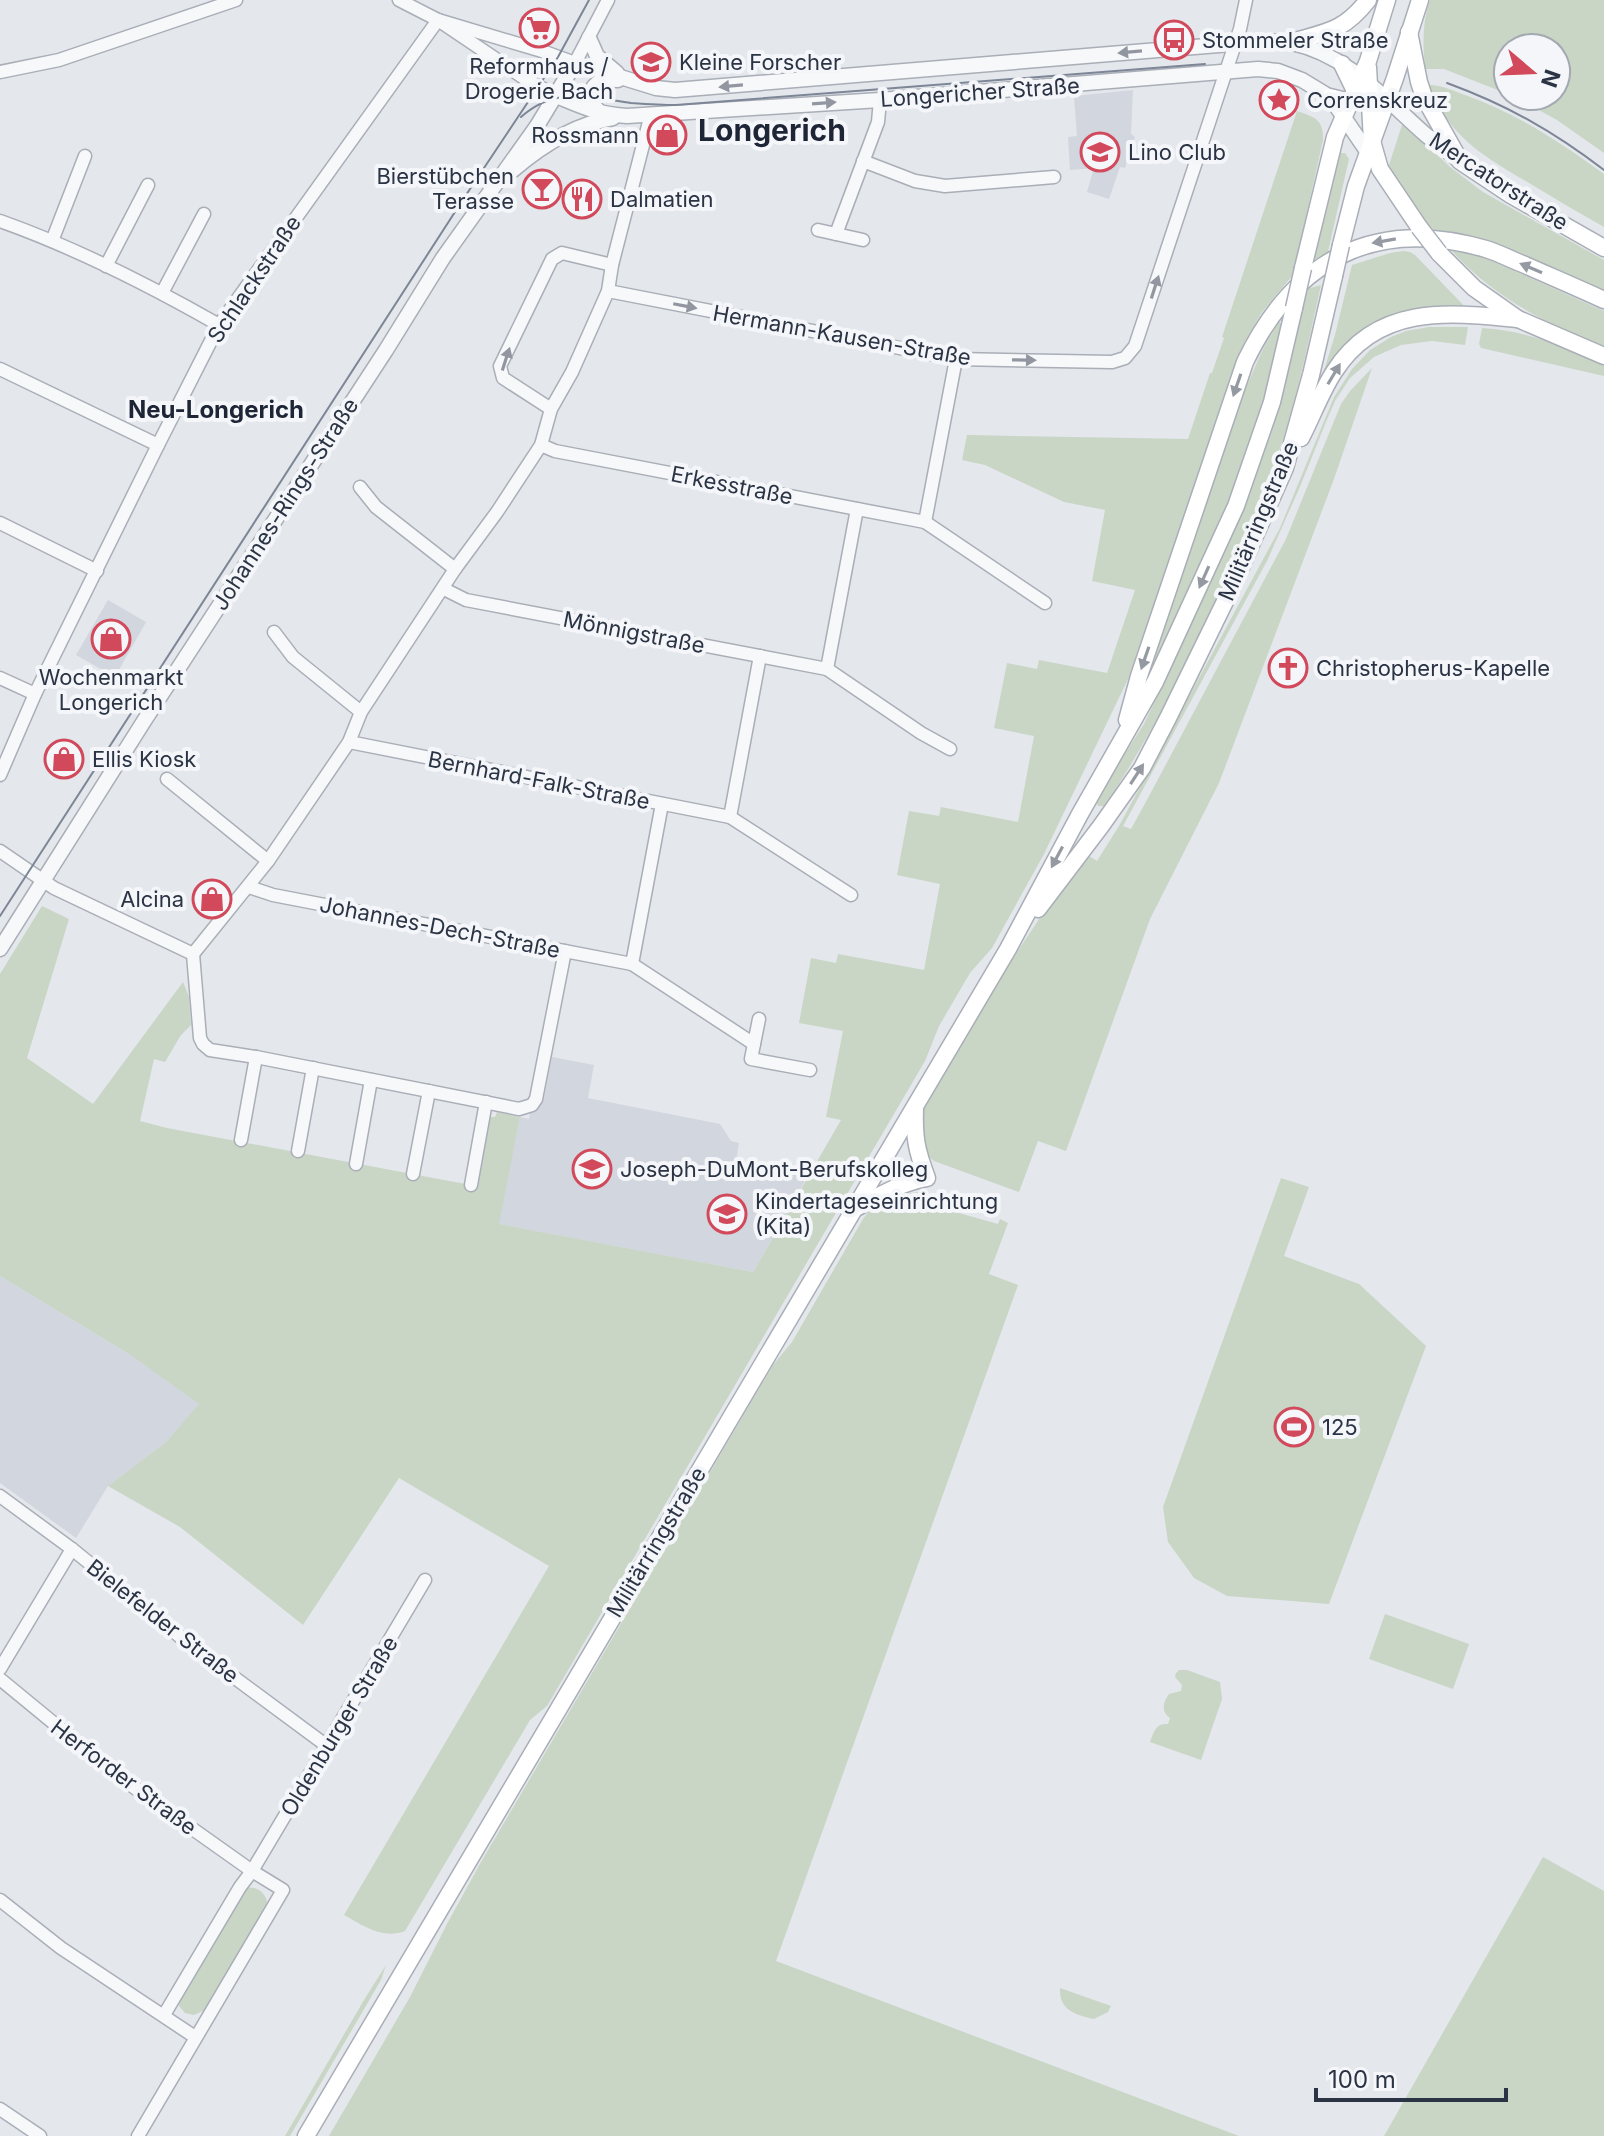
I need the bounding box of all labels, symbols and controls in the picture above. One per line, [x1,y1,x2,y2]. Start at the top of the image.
supermarket icon: Reformhaus / Drogerie Bach [518,7,560,49]
bus stop icon: Stommeler Straße [1153,19,1195,61]
place label: Stommeler Straße [1202,27,1389,53]
north arrow [1492,32,1572,112]
school or university icon: Kleine Forscher [630,41,672,83]
one-way arrow [1117,46,1142,59]
place label: Kleine Forscher [679,49,841,75]
place label: Reformhaus / Drogerie Bach [465,53,613,104]
text: N [1536,66,1566,91]
street label: Longericher Straße [879,72,1081,112]
place icon: Correnskreuz [1258,79,1300,121]
one-way arrow [718,80,743,93]
place label: Correnskreuz [1307,87,1448,113]
one-way arrow [812,96,837,109]
district label: Longerich [698,112,846,148]
shop icon: Rossmann [646,114,688,156]
place label: Rossmann [531,122,639,148]
street label: Mercatorstraße [1425,127,1573,235]
school or university icon: Lino Club [1079,131,1121,173]
place label: Lino Club [1128,139,1226,165]
place label: Bierstübchen Terasse [376,163,514,214]
bar icon: Bierstübchen Terasse [521,168,563,210]
restaurant icon: Dalmatien [561,178,603,220]
place label: Dalmatien [610,186,714,212]
street label: Schlackstraße [202,210,306,348]
one-way arrow [1371,235,1396,248]
one-way arrow [1519,261,1543,274]
one-way arrow [1149,274,1161,298]
street label: Hermann-Kausen-Straße [711,299,973,371]
one-way arrow [672,301,697,313]
one-way arrow [500,347,512,371]
one-way arrow [1012,354,1037,367]
one-way arrow [1327,363,1341,385]
one-way arrow [1231,373,1243,397]
street label: Johannes-Rings-Straße [207,393,363,615]
district label: Neu-Longerich [128,395,304,424]
street label: Militärringstraße [1213,437,1303,605]
street label: Erkesstraße [669,460,795,510]
one-way arrow [1197,565,1211,589]
street label: Mönnigstraße [561,606,707,658]
shop icon: Wochenmarkt Longerich [90,618,132,660]
one-way arrow [1139,646,1151,670]
church icon: Christopherus-Kapelle [1267,647,1309,689]
place label: Christopherus-Kapelle [1316,655,1550,681]
place label: Wochenmarkt Longerich [39,664,183,715]
shop icon: Ellis Kiosk [43,738,85,780]
place label: Ellis Kiosk [92,746,196,772]
street label: Bernhard-Falk-Straße [426,746,652,814]
one-way arrow [1130,763,1145,784]
one-way arrow [1050,845,1064,868]
shop icon: Alcina [191,878,233,920]
place label: Alcina [120,886,184,912]
street label: Johannes-Dech-Straße [318,891,562,963]
school or university icon: Joseph-DuMont-Berufskolleg [571,1148,613,1190]
place label: Joseph-DuMont-Berufskolleg [620,1156,928,1182]
place label: Kindertageseinrichtung (Kita) [755,1188,998,1239]
school or university icon: Kindertageseinrichtung (Kita) [706,1193,748,1235]
sports icon: 125 [1273,1406,1315,1448]
place label: 125 [1322,1414,1358,1440]
street label: Militärringstraße [601,1462,711,1622]
street label: Bielefelder Straße [82,1554,244,1688]
street label: Oldenburger Straße [275,1631,403,1821]
street label: Herforder Straße [46,1714,202,1840]
scale bar [1316,2052,1506,2102]
text: 100 m [1328,2065,1396,2094]

